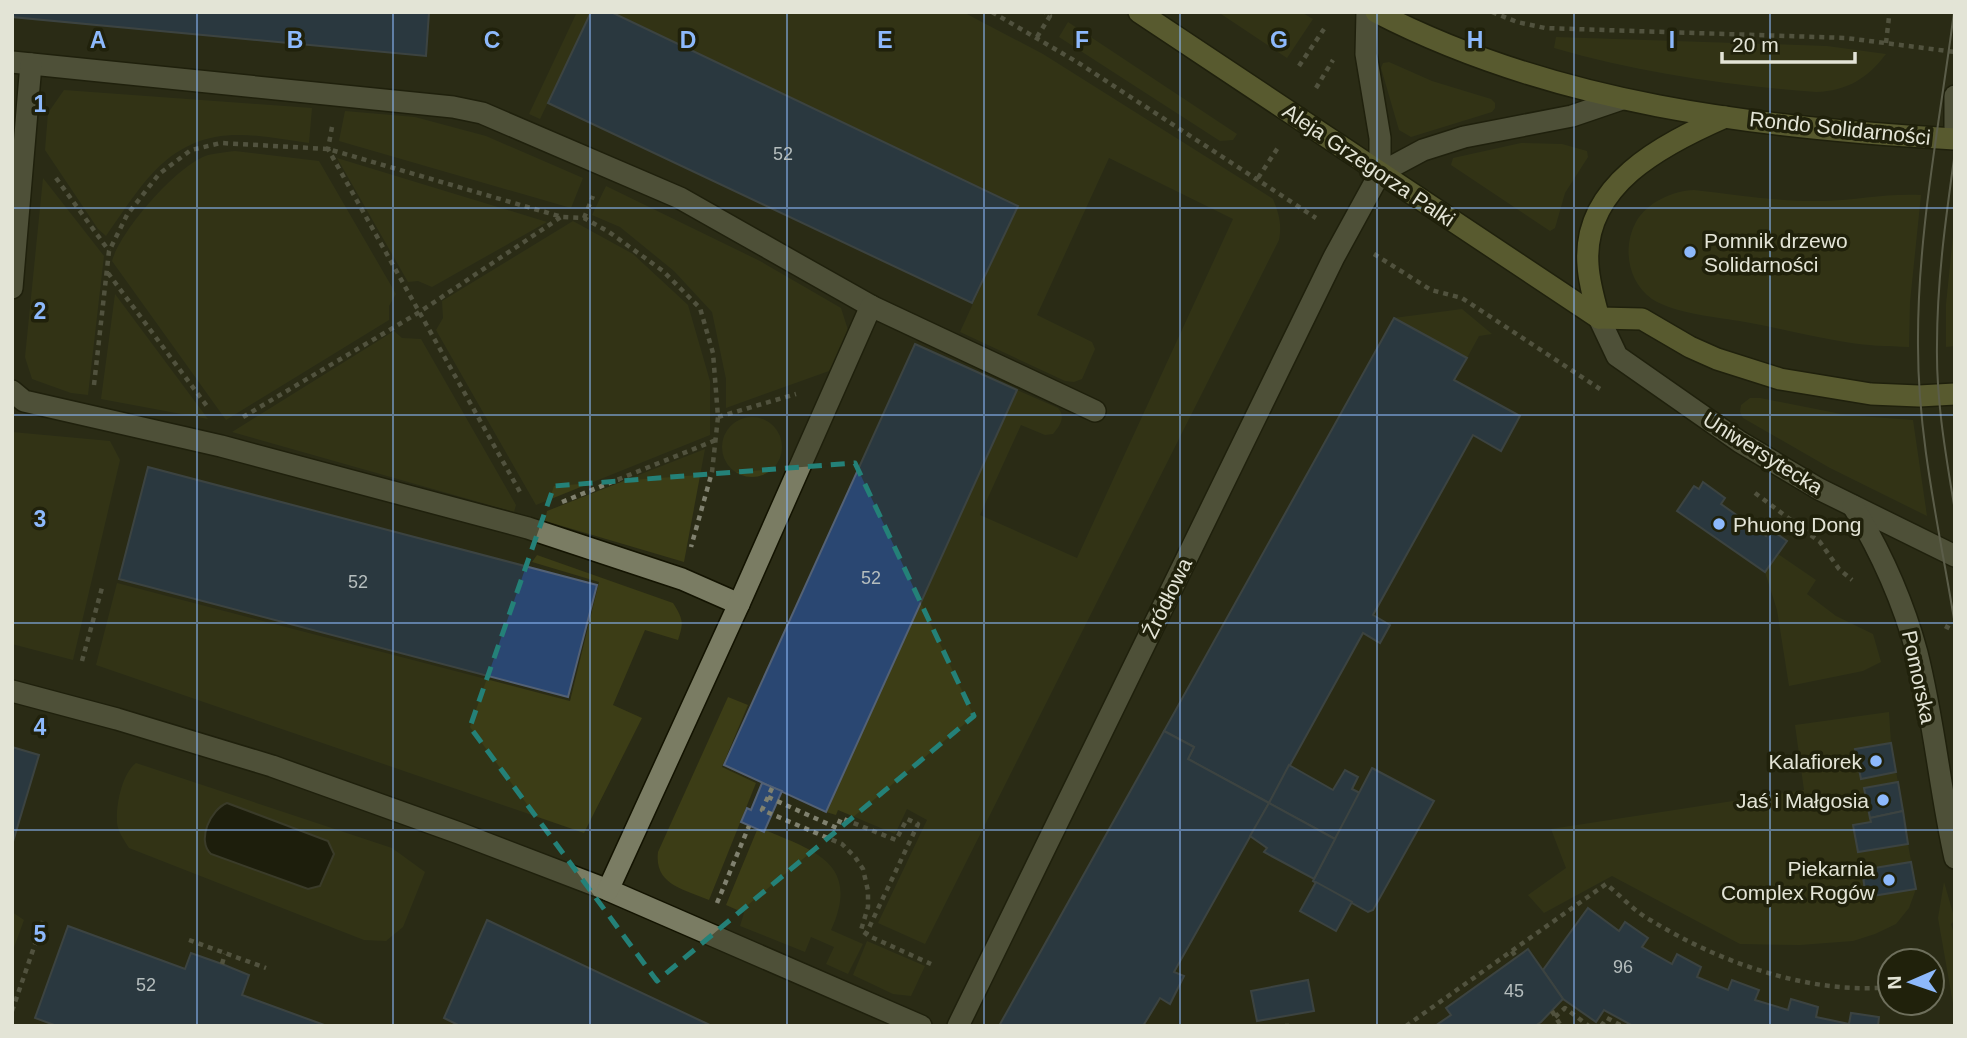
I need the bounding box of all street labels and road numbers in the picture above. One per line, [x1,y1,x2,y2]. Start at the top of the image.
street label: Aleja Grzegorza Palki [1279,99,1459,231]
street label: Rondo Solidarności [1748,107,1932,149]
street label: Uniwersytecka [1699,407,1827,499]
street label: Źródłowa [1138,554,1196,642]
street label: Pomorska [1898,628,1940,726]

